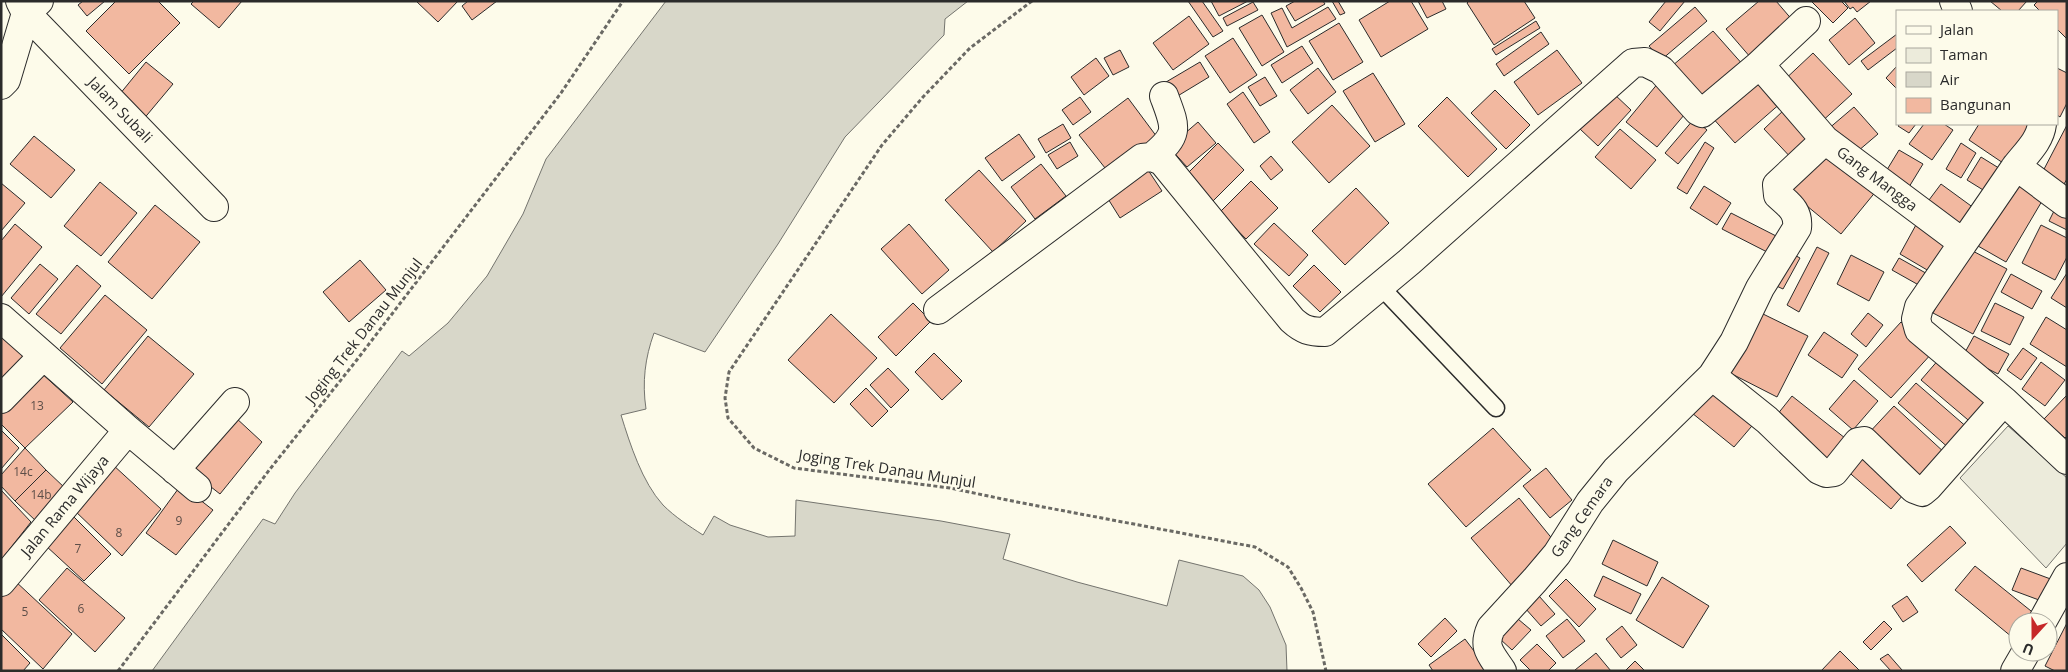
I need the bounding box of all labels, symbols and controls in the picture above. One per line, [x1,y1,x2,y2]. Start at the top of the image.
legend [1896,10,2058,125]
text: Jalan [1938,19,1974,39]
text: Taman [1940,44,1988,64]
text: Air [1940,69,1959,89]
street label: Jalam Subali [83,70,157,147]
text: Bangunan [1940,94,2011,114]
street label: Gang Mangga [1833,141,1922,215]
street label: Joging Trek Danau Munjul [299,254,426,409]
house number: 13 [30,397,44,414]
street label: Joging Trek Danau Munjul [795,444,977,492]
street label: Jalan Rama Wijaya [15,450,113,562]
house number: 14c [13,463,33,480]
street label: Gang Cemara [1546,472,1617,561]
house number: 14b [30,486,52,503]
house number: 9 [176,512,183,529]
house number: 8 [116,524,123,541]
house number: 7 [75,540,82,557]
house number: 6 [78,600,85,617]
house number: 5 [22,603,29,620]
north arrow [2008,612,2058,662]
text: U [2020,639,2037,660]

